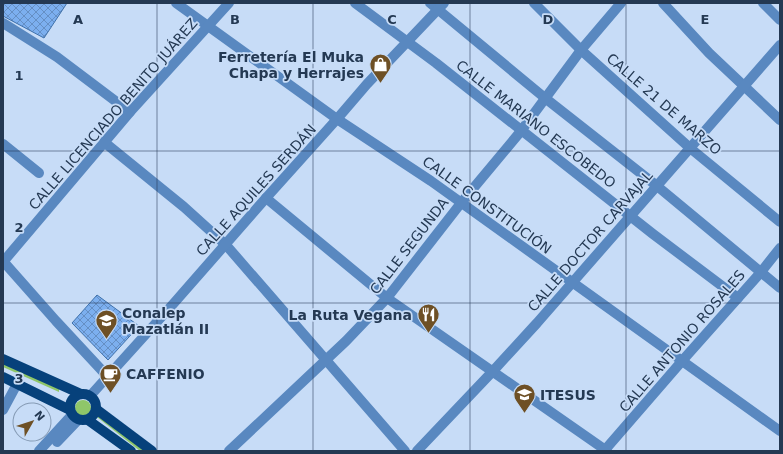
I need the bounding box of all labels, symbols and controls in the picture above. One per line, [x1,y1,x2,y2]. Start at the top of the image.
text: B [230,12,240,27]
text: C [387,12,397,27]
text: D [543,12,554,27]
text: E [701,12,709,27]
street label: CALLE LICENCIADO BENITO JUÁREZ [25,15,201,213]
place label: Ferretería El Muka Chapa y Herrajes [218,49,364,81]
street label: CALLE 21 DE MARZO [603,50,725,158]
shop icon: Ferretería El Muka Chapa y Herrajes [367,52,393,85]
street label: CALLE MARIANO ESCOBEDO [453,57,619,191]
text: 1 [14,68,24,83]
street label: CALLE AQUILES SERDÁN [193,121,319,259]
street label: CALLE CONSTITUCIÓN [419,152,555,257]
street label: CALLE DOCTOR CARVAJAL [524,167,656,315]
street label: CALLE SEGUNDA [366,194,452,297]
text: 2 [14,220,24,235]
street label: CALLE ANTONIO ROSALES [616,267,748,415]
restaurant icon: La Ruta Vegana [415,302,441,335]
place label: Conalep Mazatlán II [122,305,209,337]
place label: La Ruta Vegana [289,307,412,323]
school or university icon: Conalep Mazatlán II [94,308,120,341]
cafe icon: CAFFENIO [98,361,124,394]
place label: CAFFENIO [126,366,205,382]
text: 3 [14,371,24,386]
school or university icon: ITESUS [512,382,538,415]
place label: ITESUS [540,387,596,403]
north arrow [12,402,52,442]
text: N [31,408,47,424]

